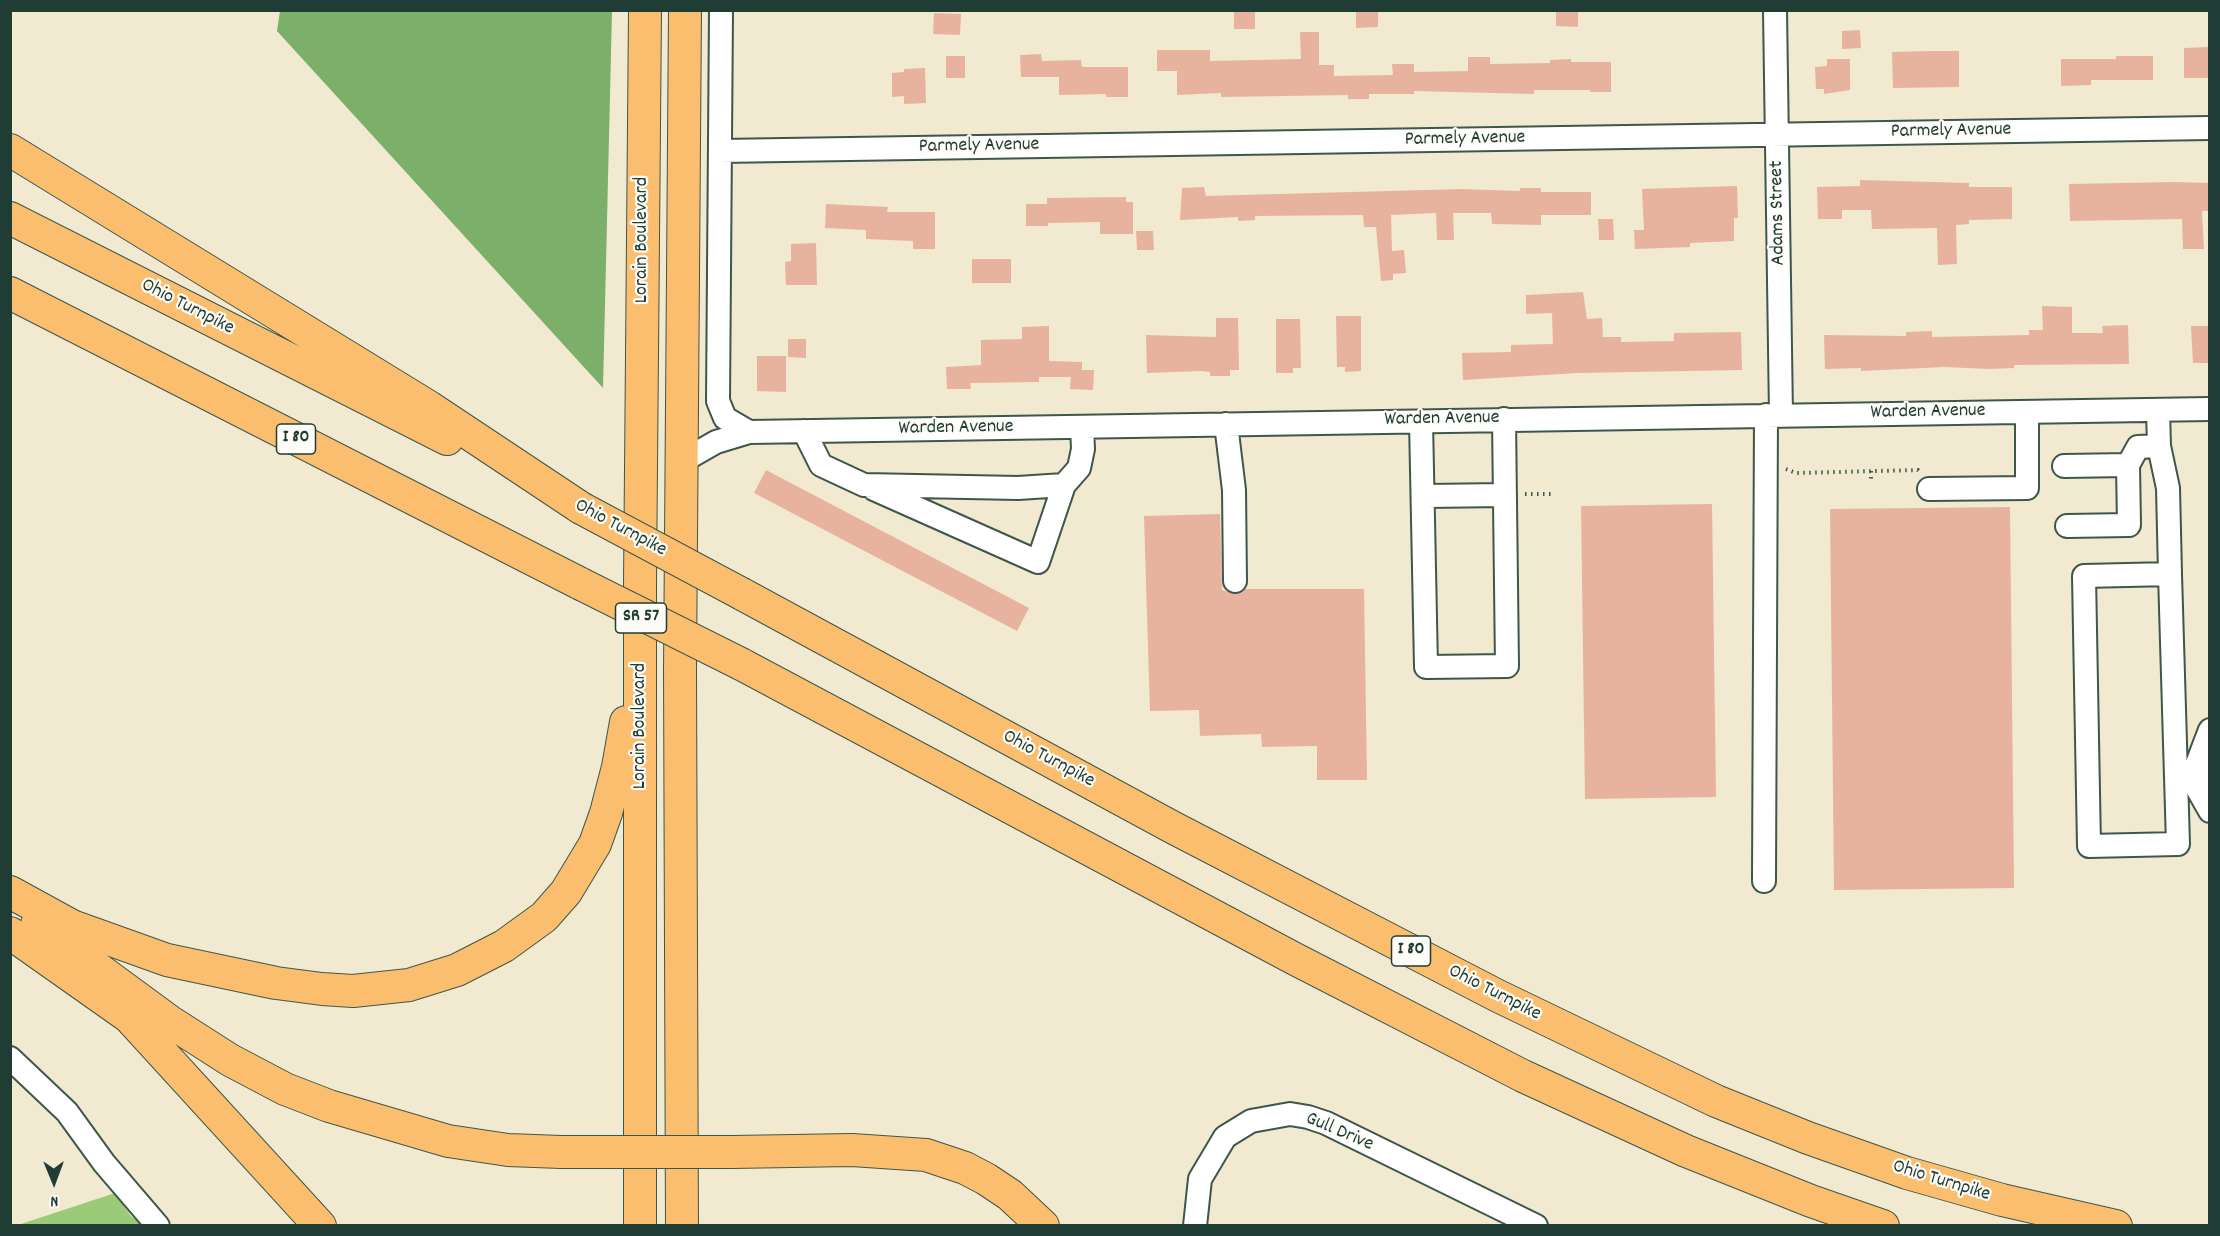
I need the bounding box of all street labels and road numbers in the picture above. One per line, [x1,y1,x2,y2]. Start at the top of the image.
street label: Parmely Avenue [1891,119,2011,145]
street label: Parmely Avenue [1405,127,1525,153]
street label: Parmely Avenue [919,134,1039,160]
street label: Adams Street [1766,160,1792,266]
street label: Lorain Boulevard [631,177,655,303]
street label: Ohio Turnpike [137,274,237,342]
street label: Warden Avenue [1870,400,1986,426]
street label: Warden Avenue [1384,407,1500,433]
street label: Warden Avenue [898,416,1014,442]
road number: I 80 [276,424,316,454]
street label: Ohio Turnpike [570,495,670,563]
road number: SR 57 [616,603,666,633]
street label: Lorain Boulevard [629,663,653,789]
street label: Ohio Turnpike [998,726,1098,794]
road number: I 80 [1392,936,1430,966]
street label: Ohio Turnpike [1444,960,1544,1028]
street label: Gull Drive [1301,1108,1377,1158]
street label: Ohio Turnpike [1889,1156,1993,1208]

